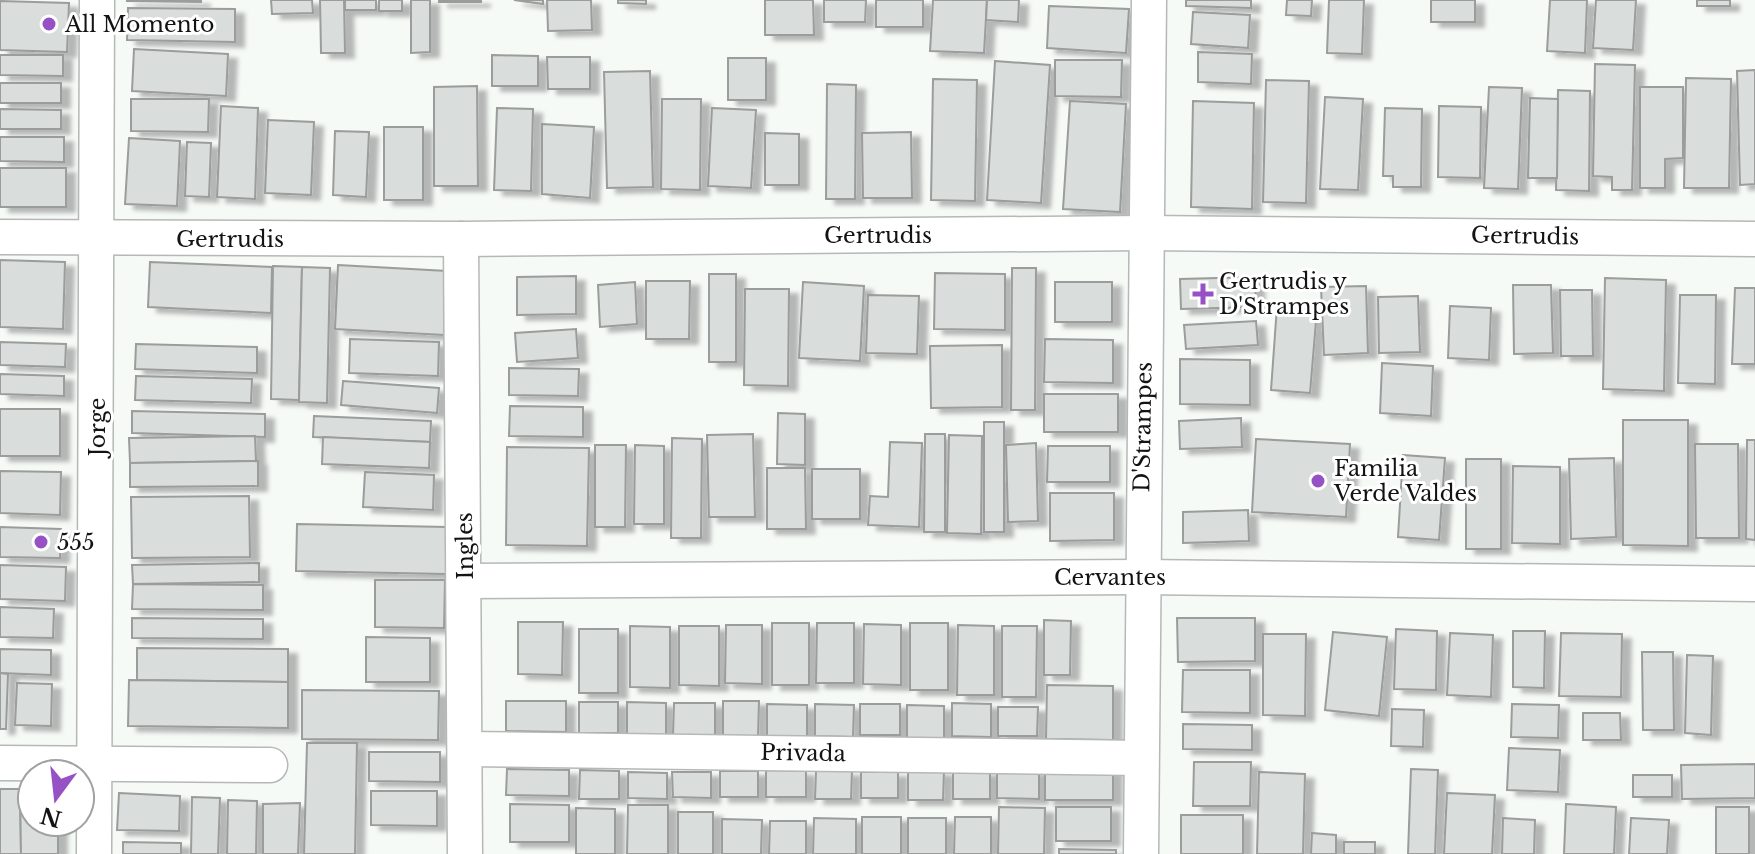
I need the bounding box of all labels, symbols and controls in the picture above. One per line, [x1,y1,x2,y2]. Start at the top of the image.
place label: All Momento [64,11,214,38]
marker: All Momento [40,15,58,33]
street label: Gertrudis [824,222,932,249]
street label: Gertrudis [1471,222,1579,250]
street label: Gertrudis [176,226,284,253]
place label: Gertrudis y D'Strampes [1219,268,1349,320]
marker: Gertrudis y D'Strampes [1194,285,1212,303]
street label: D'Strampes [1128,362,1158,492]
street label: Jorge [84,398,111,459]
place label: Familia Verde Valdes [1333,455,1477,507]
marker: Familia Verde Valdes [1309,472,1327,490]
street label: Ingles [451,512,479,580]
place label: 555 [57,529,95,556]
marker: 555 [32,533,50,551]
street label: Cervantes [1054,564,1166,591]
street label: Privada [760,739,847,767]
north arrow [16,758,96,838]
text: N [37,801,64,833]

